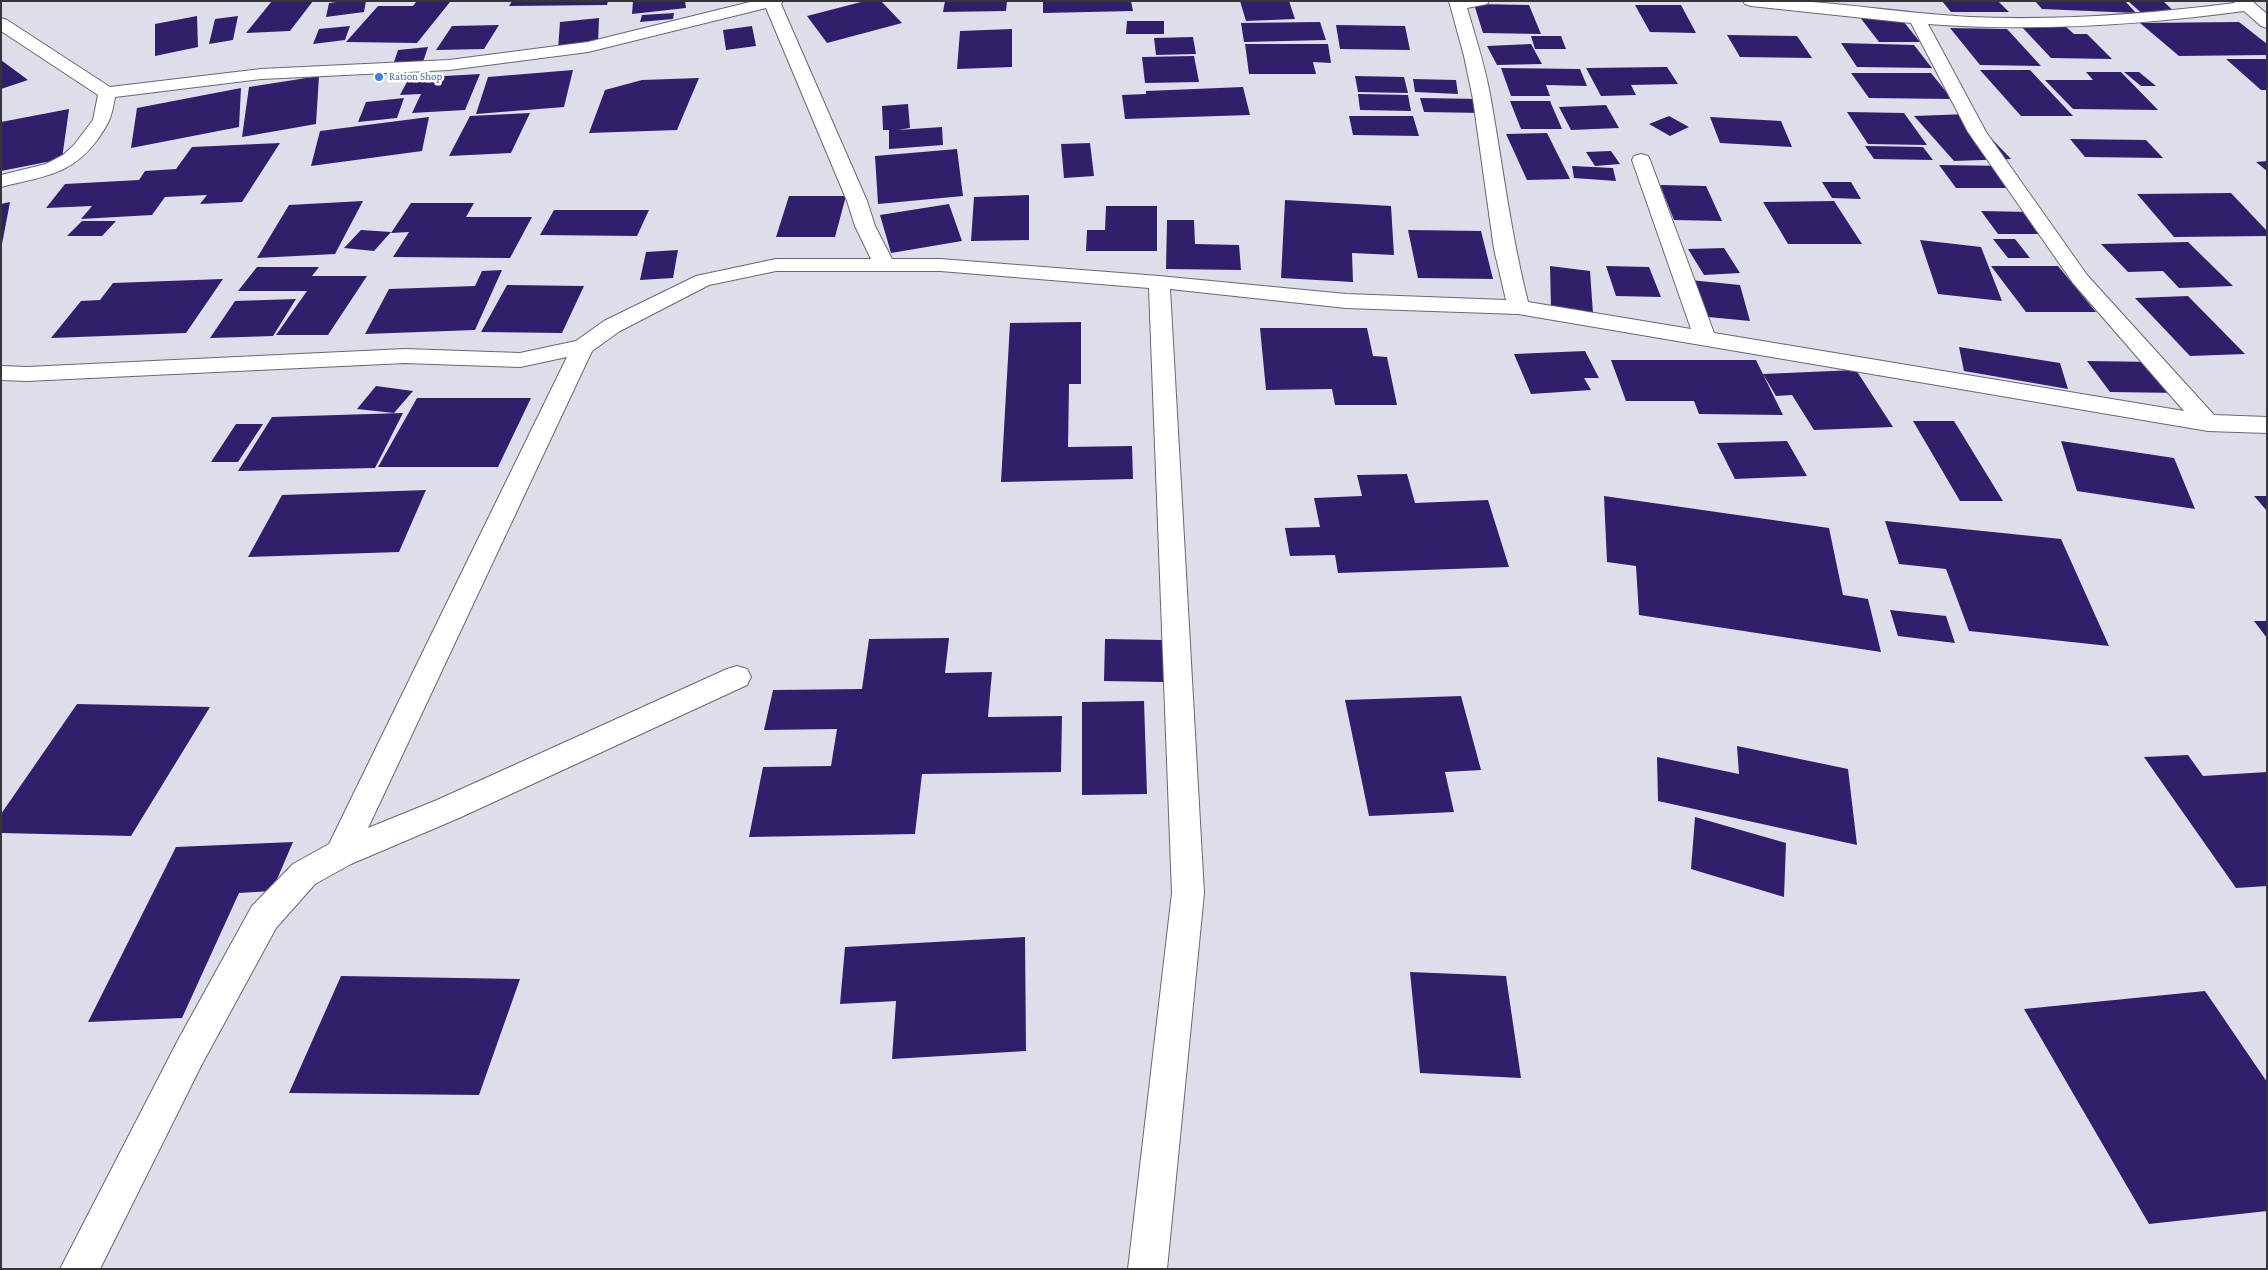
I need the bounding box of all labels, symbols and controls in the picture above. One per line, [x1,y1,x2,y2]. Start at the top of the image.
place label: Ration Shop [389,70,442,84]
marker: Ration Shop [373,71,385,83]

